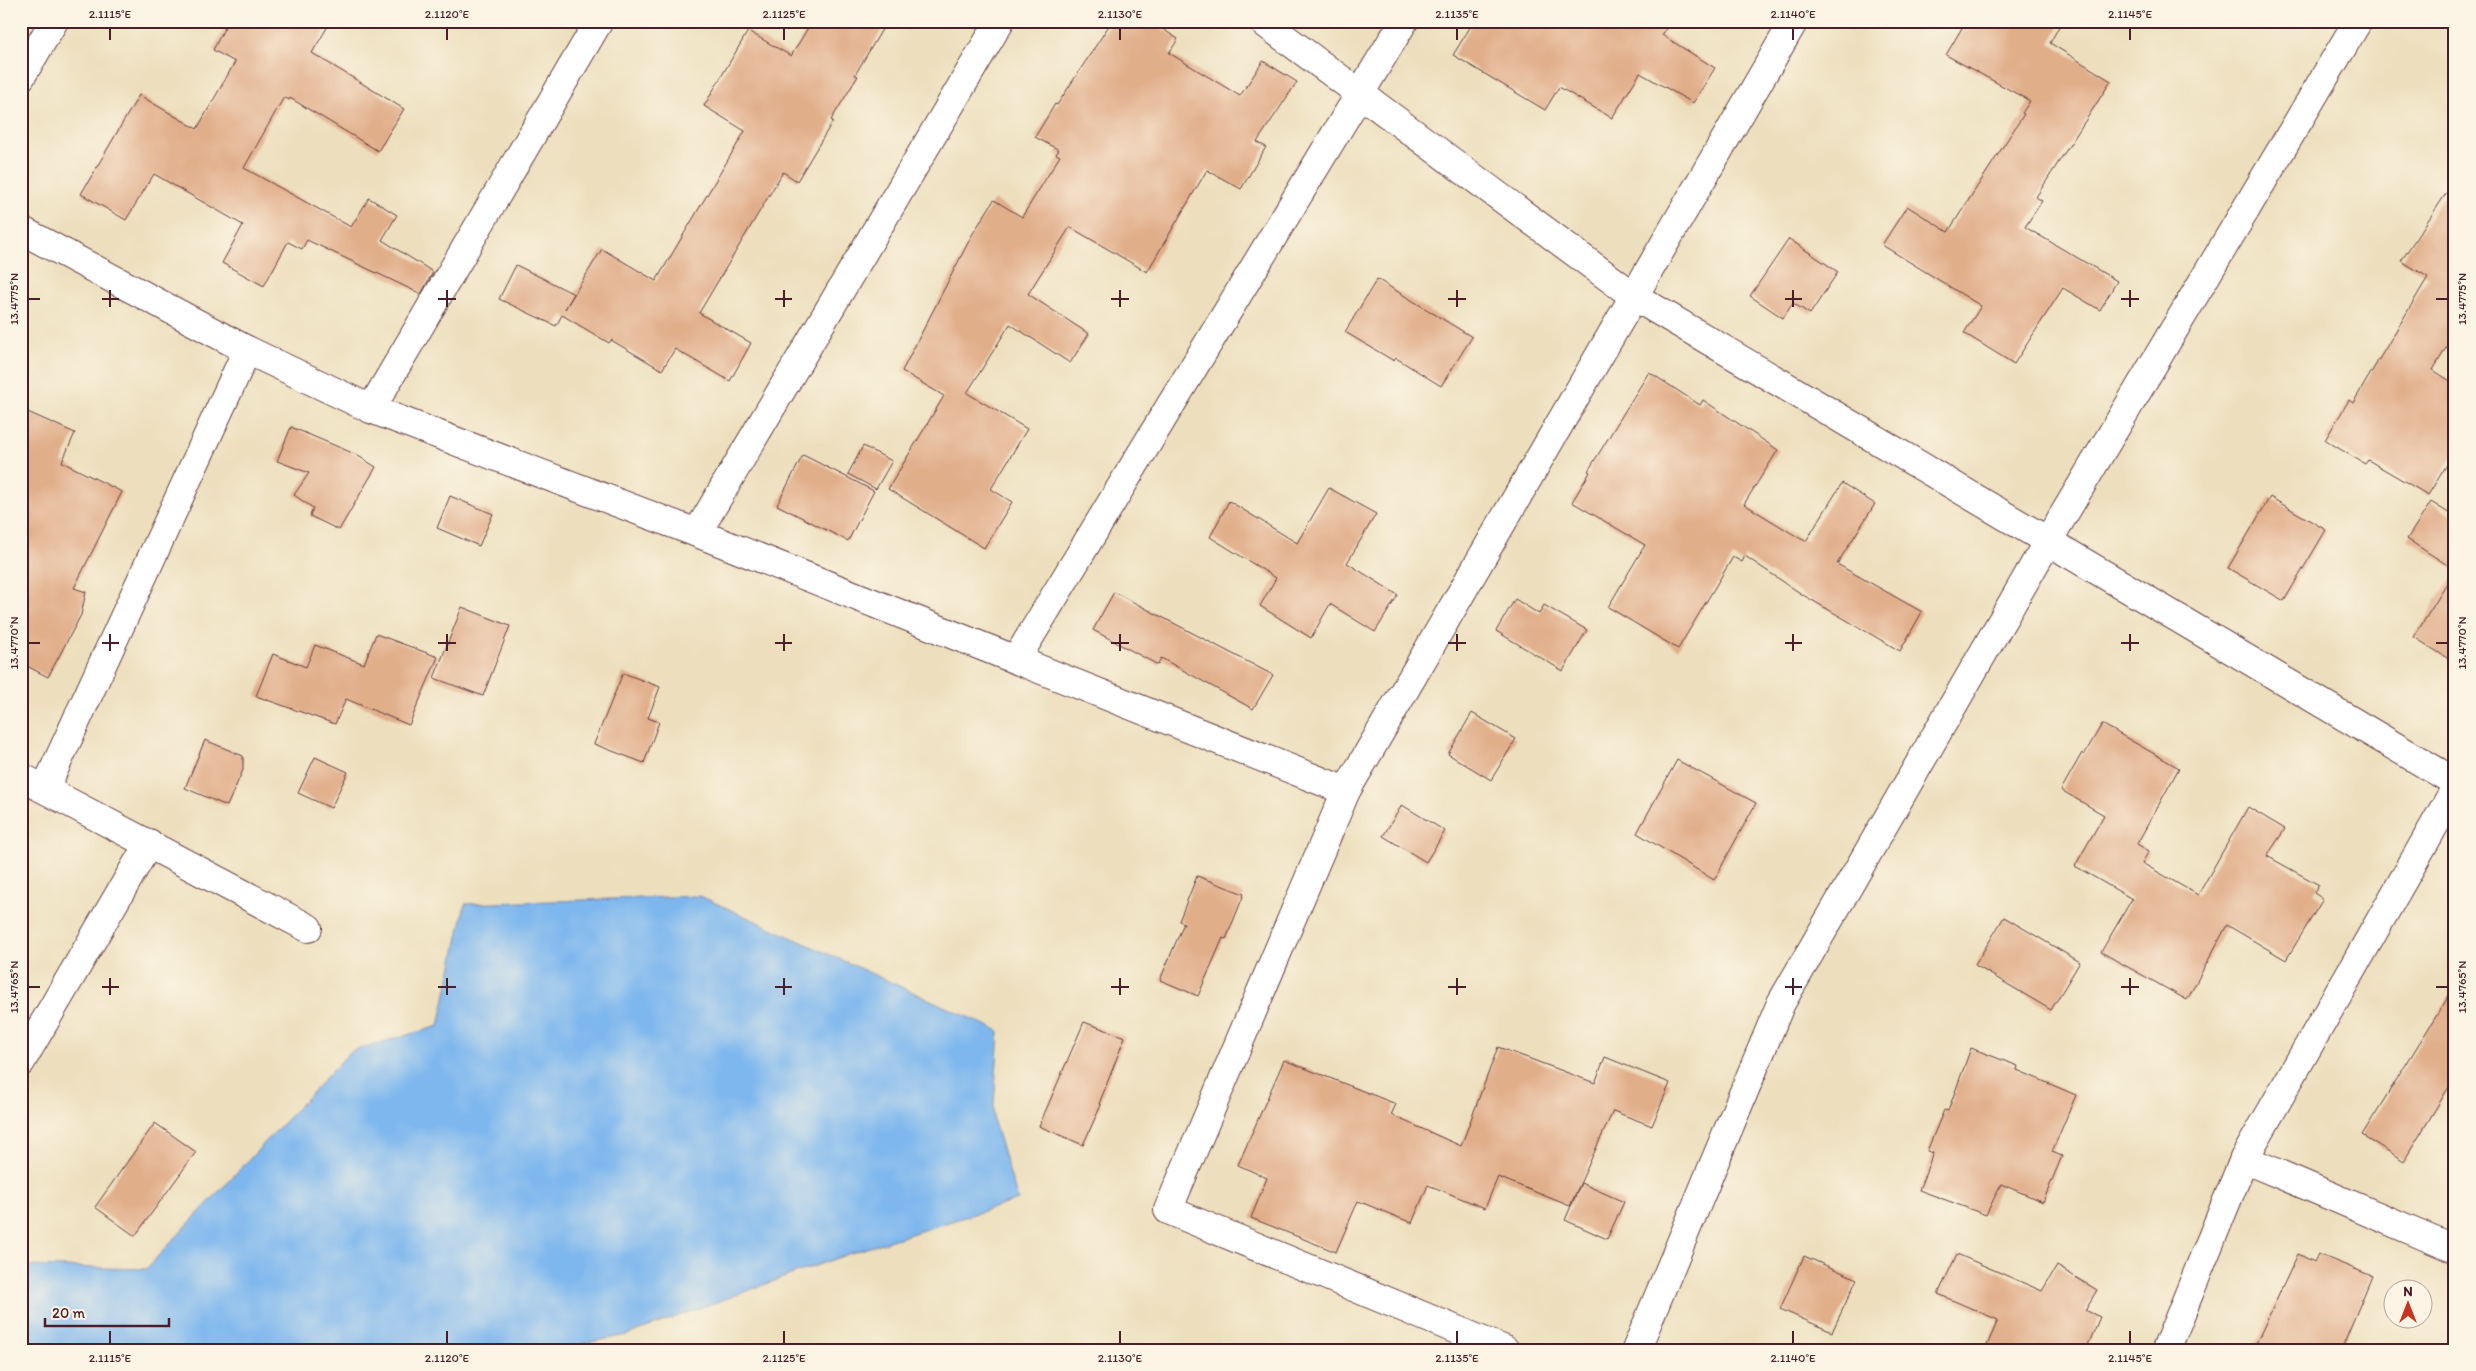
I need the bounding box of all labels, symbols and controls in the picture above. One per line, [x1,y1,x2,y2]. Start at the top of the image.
text: 2.1115°E [89,7,132,21]
text: 2.1120°E [425,7,470,21]
text: 2.1125°E [762,7,806,21]
text: 2.1130°E [1098,7,1143,21]
text: 2.1135°E [1435,7,1479,21]
text: 2.1140°E [1770,7,1816,21]
text: 2.1145°E [2108,7,2152,21]
text: 13.4775°N [7,273,21,325]
text: 13.4775°N [2455,273,2469,325]
text: 13.4770°N [7,616,21,670]
text: 13.4770°N [2455,616,2469,670]
text: 13.4765°N [7,961,21,1013]
text: 13.4765°N [2455,961,2469,1013]
north arrow [2384,1278,2434,1328]
text: N [2403,1283,2413,1300]
scale bar [45,1296,169,1328]
text: 20 m [52,1304,86,1322]
text: 2.1115°E [89,1351,132,1365]
text: 2.1120°E [425,1351,470,1365]
text: 2.1125°E [762,1351,806,1365]
text: 2.1130°E [1098,1351,1143,1365]
text: 2.1135°E [1435,1351,1479,1365]
text: 2.1140°E [1770,1351,1816,1365]
text: 2.1145°E [2108,1351,2152,1365]

